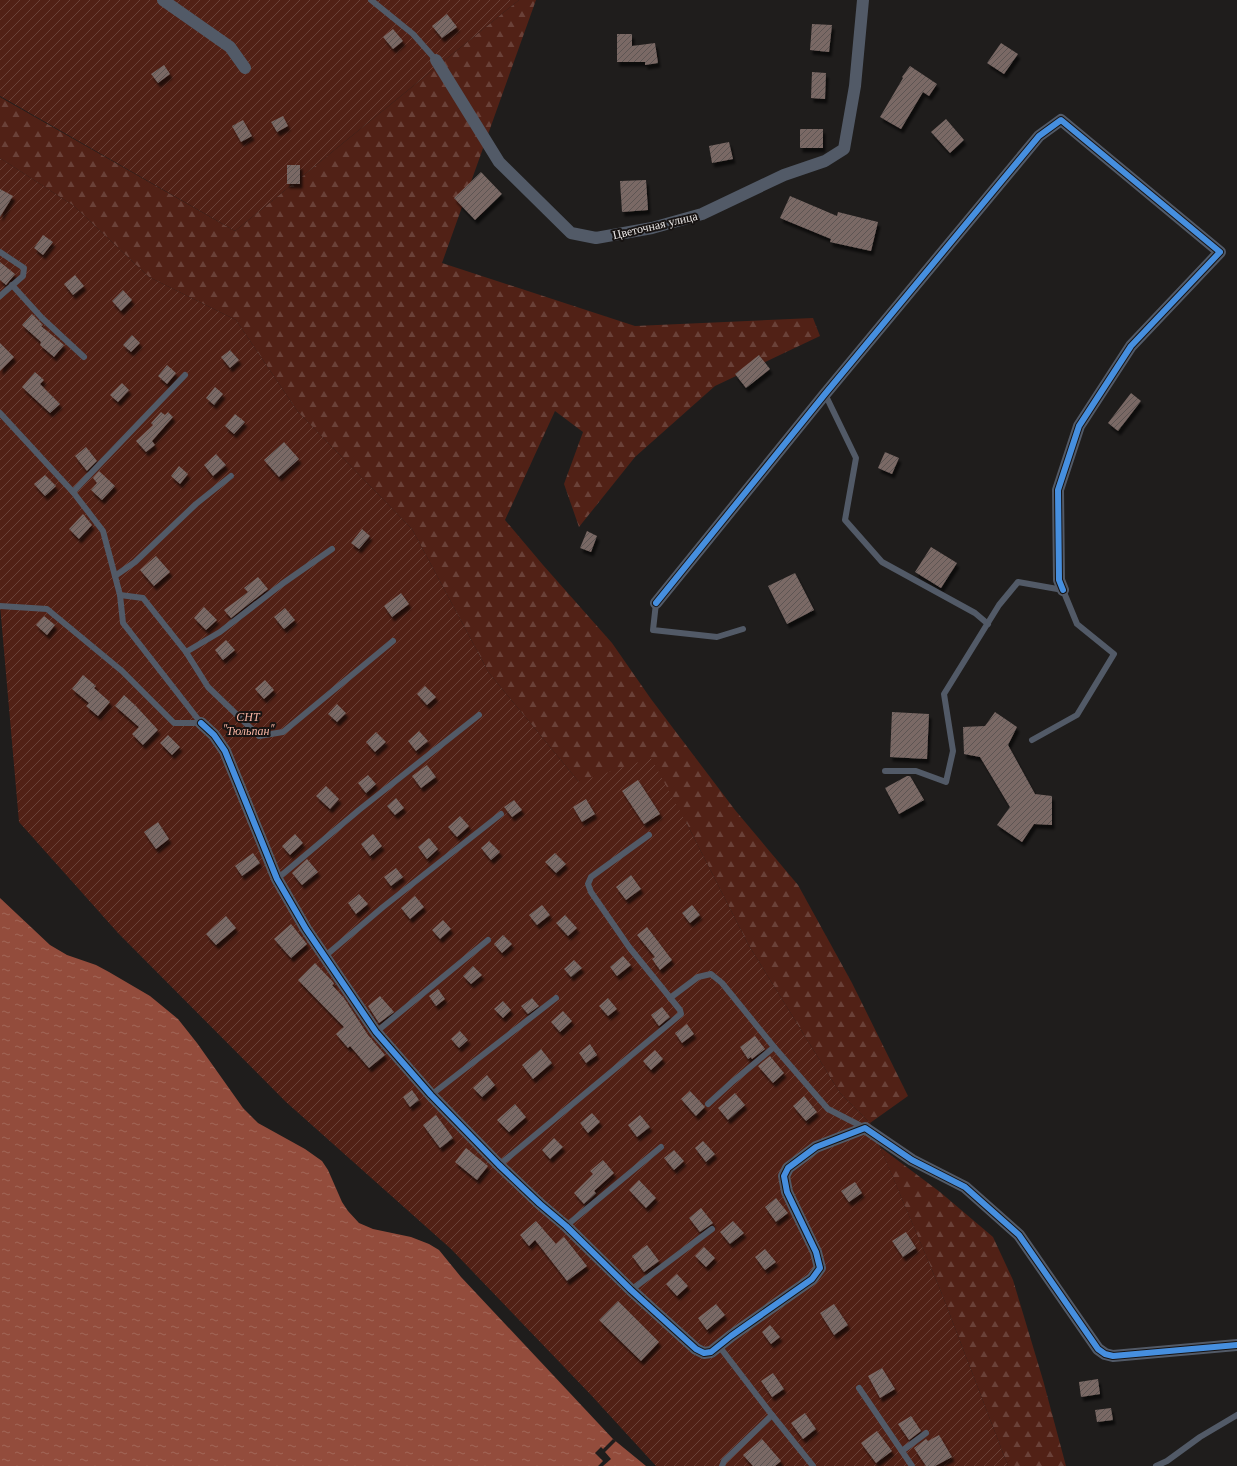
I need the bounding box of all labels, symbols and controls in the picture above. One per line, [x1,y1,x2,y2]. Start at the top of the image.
street label: Цветочная улица [611,208,700,242]
park label: СНТ "Тюльпан" [222,709,276,738]

